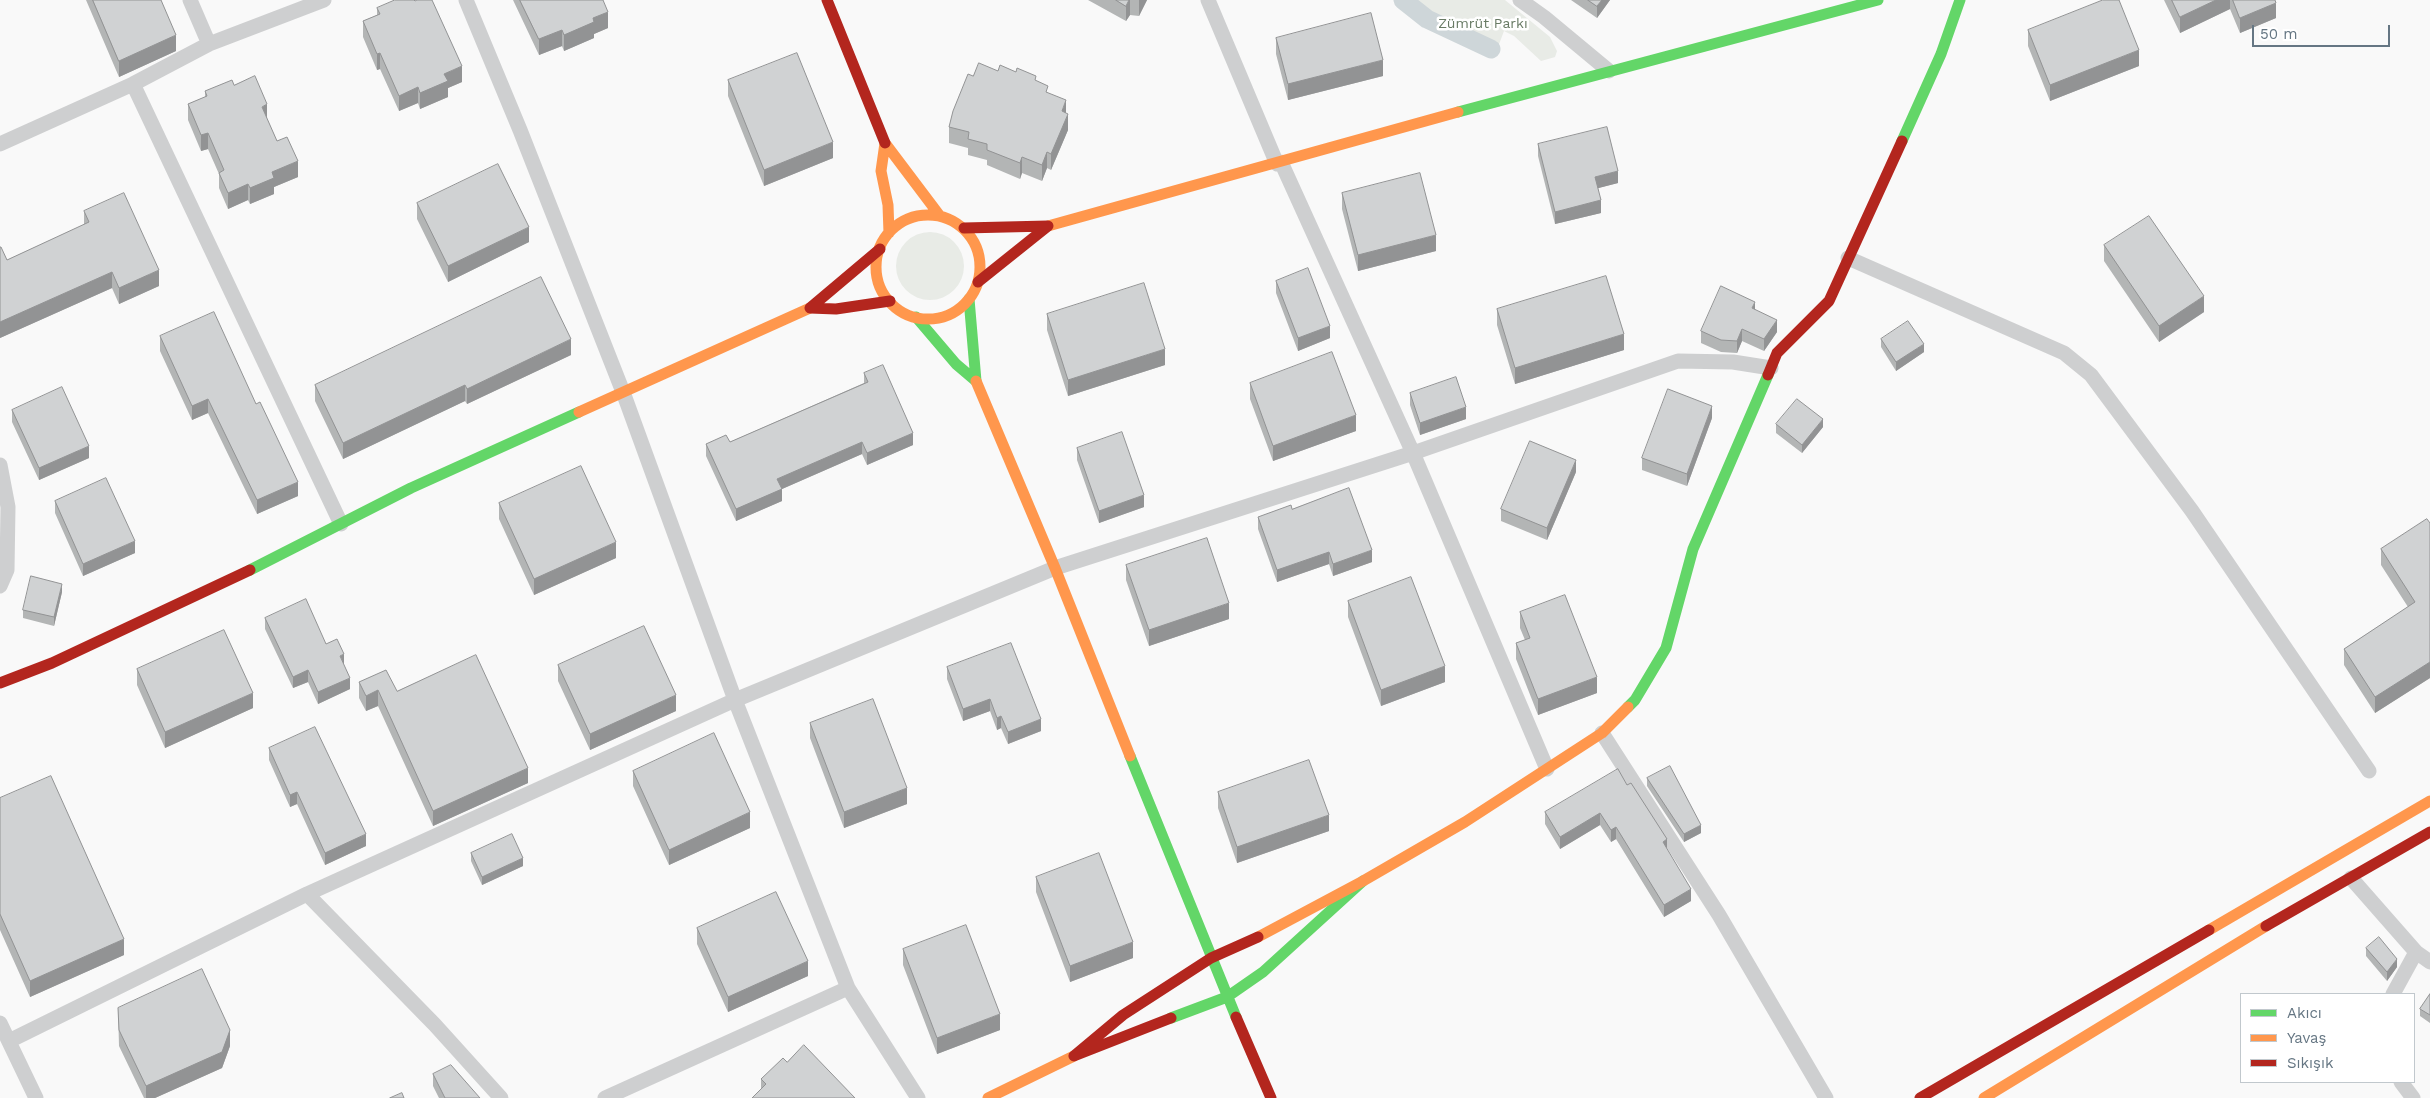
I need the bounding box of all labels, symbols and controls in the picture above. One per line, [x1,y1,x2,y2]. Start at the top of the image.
scale bar [2255,15,2392,47]
park label: Zümrüt Parkı [1438,16,1528,32]
text: 50 m [2260,25,2297,43]
legend [2240,993,2415,1083]
text: Akıcı [2287,1004,2322,1022]
text: Yavaş [2287,1029,2327,1047]
text: Sıkışık [2287,1054,2333,1072]

